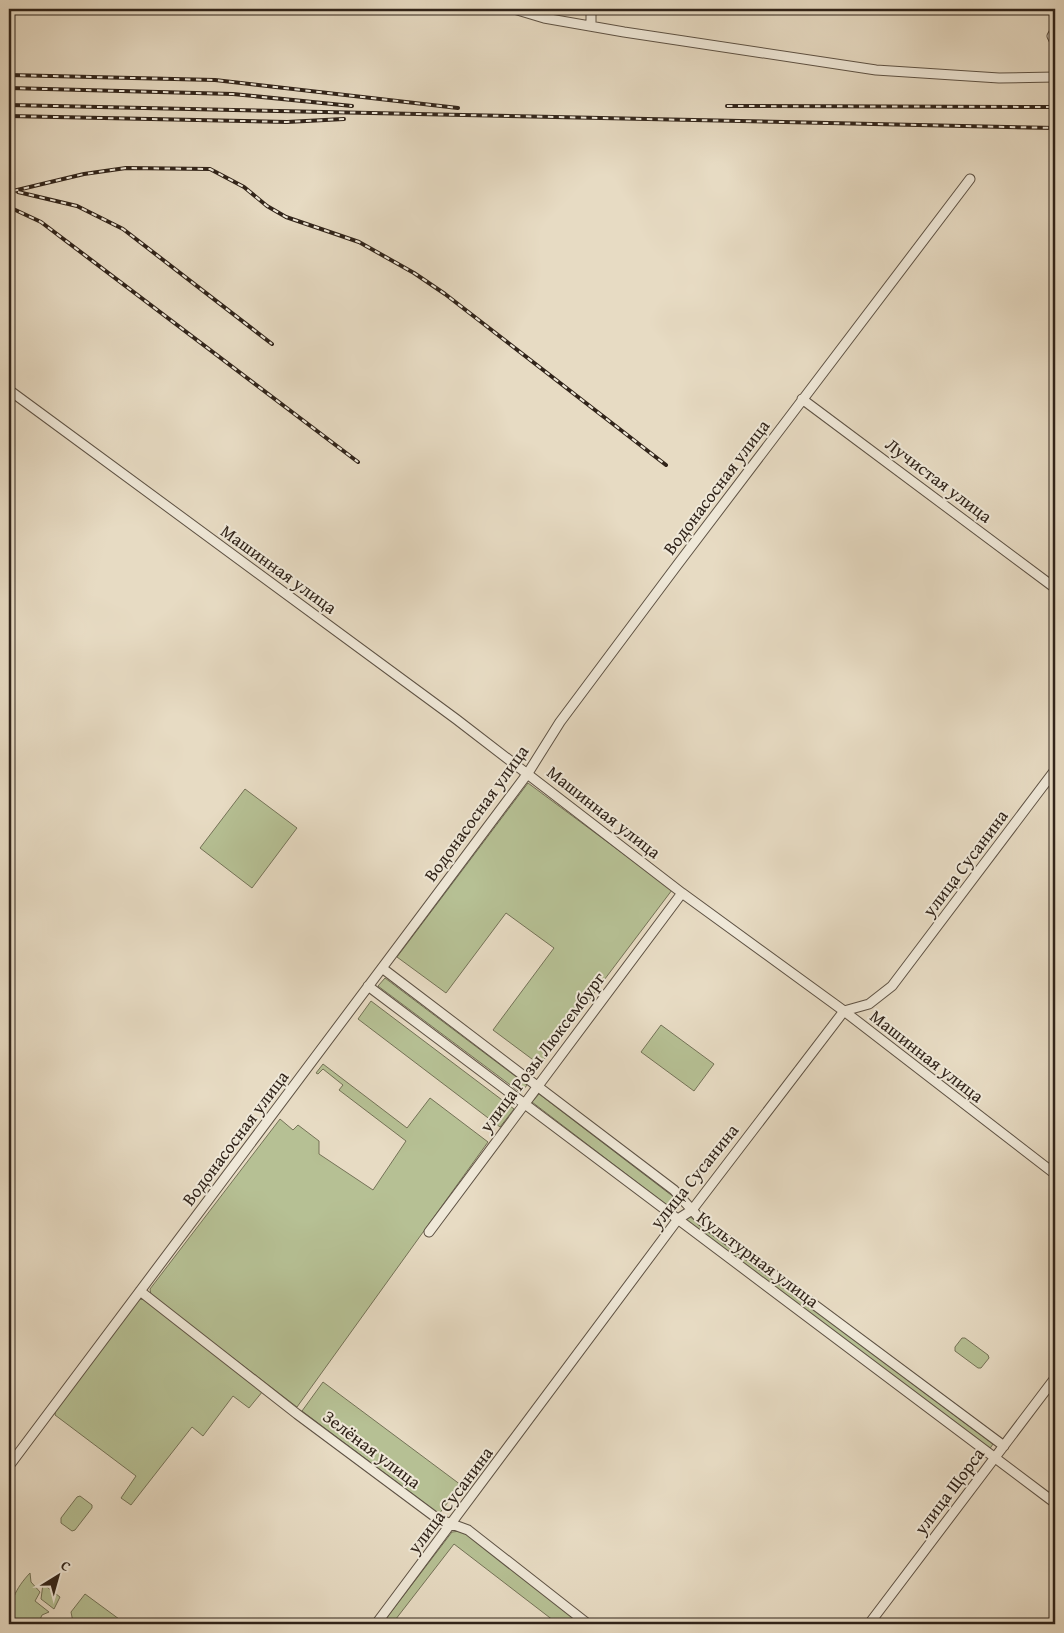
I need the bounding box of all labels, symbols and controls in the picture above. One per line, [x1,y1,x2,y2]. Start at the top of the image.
street label: Водонасосная улица [656,413,776,560]
street label: Лучистая улица [880,431,999,530]
street label: Машинная улица [215,517,343,621]
street label: Водонасосная улица [417,739,535,887]
street label: Машинная улица [541,759,667,865]
street label: улица Сусанина [915,803,1015,923]
street label: улица Розы Люксембург [472,966,612,1139]
street label: Машинная улица [864,1003,990,1109]
street label: Водонасосная улица [175,1064,295,1211]
street label: улица Сусанина [643,1117,745,1235]
street label: Культурная улица [691,1204,825,1314]
street label: Зелёная улица [317,1403,427,1495]
street label: улица Сусанина [400,1440,500,1560]
street label: улица Щорса [907,1441,991,1541]
north arrow [32,1550,82,1600]
text: С [57,1555,75,1576]

